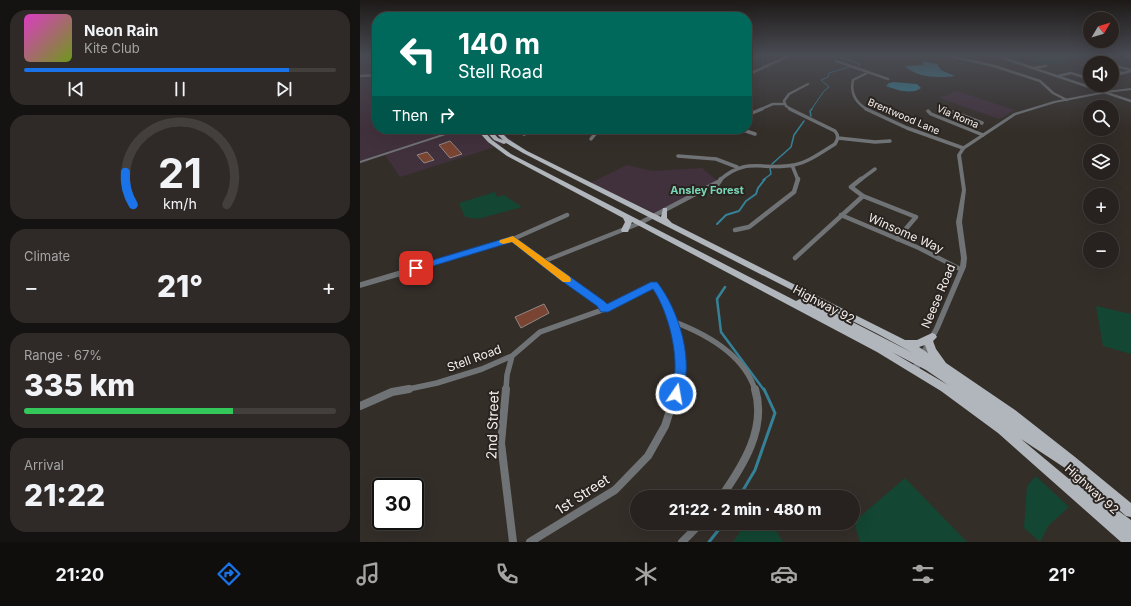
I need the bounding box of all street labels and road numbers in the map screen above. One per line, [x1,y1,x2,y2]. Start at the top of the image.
street label: Brentwood Lane [866,95,942,137]
street label: Via Roma [935,102,981,130]
street label: Winsome Way [866,210,946,256]
street label: Neese Road [918,261,958,331]
street label: Highway 92 [791,282,857,326]
street label: Stell Road [445,341,503,375]
street label: 2nd Street [482,390,502,460]
street label: Highway 92 [1062,461,1122,517]
street label: 1st Street [552,470,613,518]

